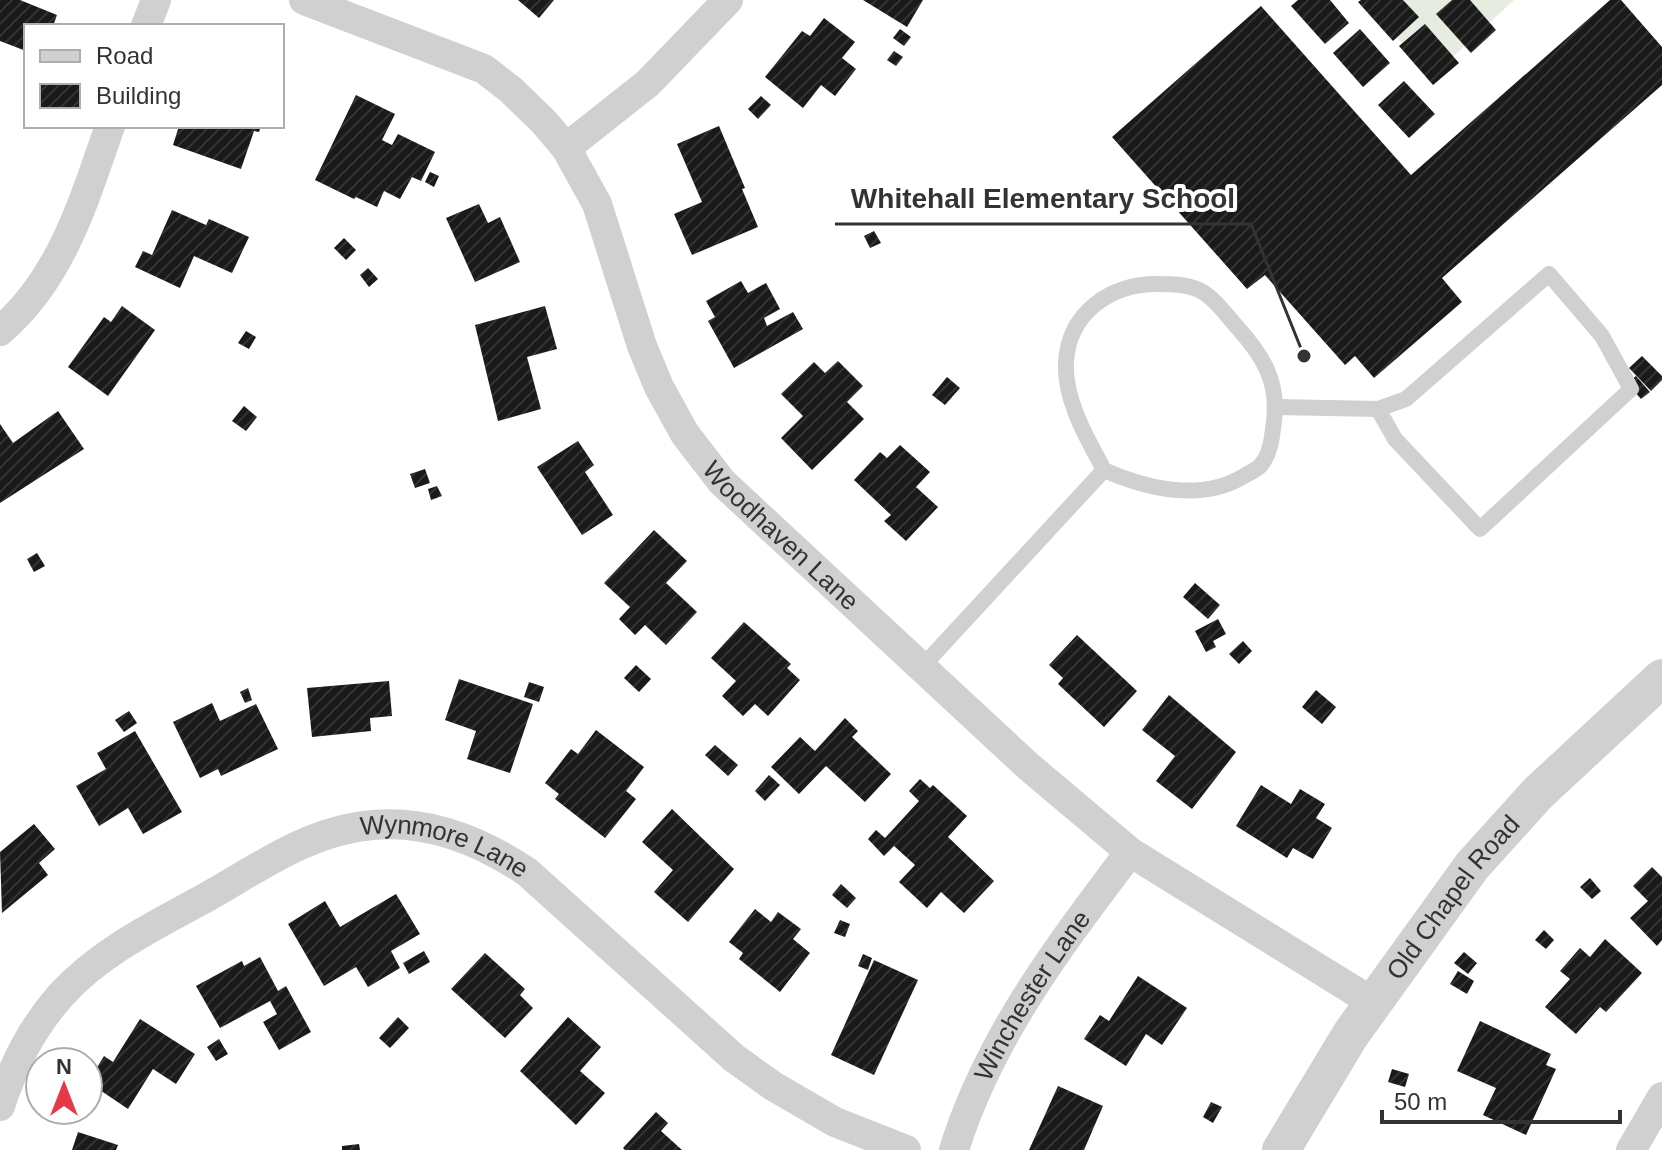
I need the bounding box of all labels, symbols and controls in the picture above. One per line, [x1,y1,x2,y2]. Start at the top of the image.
legend [24,24,284,128]
text: Road [96,42,153,69]
text: Building [96,82,181,109]
callout: Whitehall Elementary School [835,172,1251,224]
text: Whitehall Elementary School [851,183,1235,214]
street label: Woodhaven Lane [696,455,865,616]
street label: Wynmore Lane [359,809,534,884]
street label: Old Chapel Road [1380,809,1526,985]
street label: Winchester Lane [968,904,1096,1085]
north arrow [24,1046,104,1126]
text: N [56,1054,72,1079]
scale bar [1382,1074,1620,1124]
text: 50 m [1394,1088,1447,1115]

